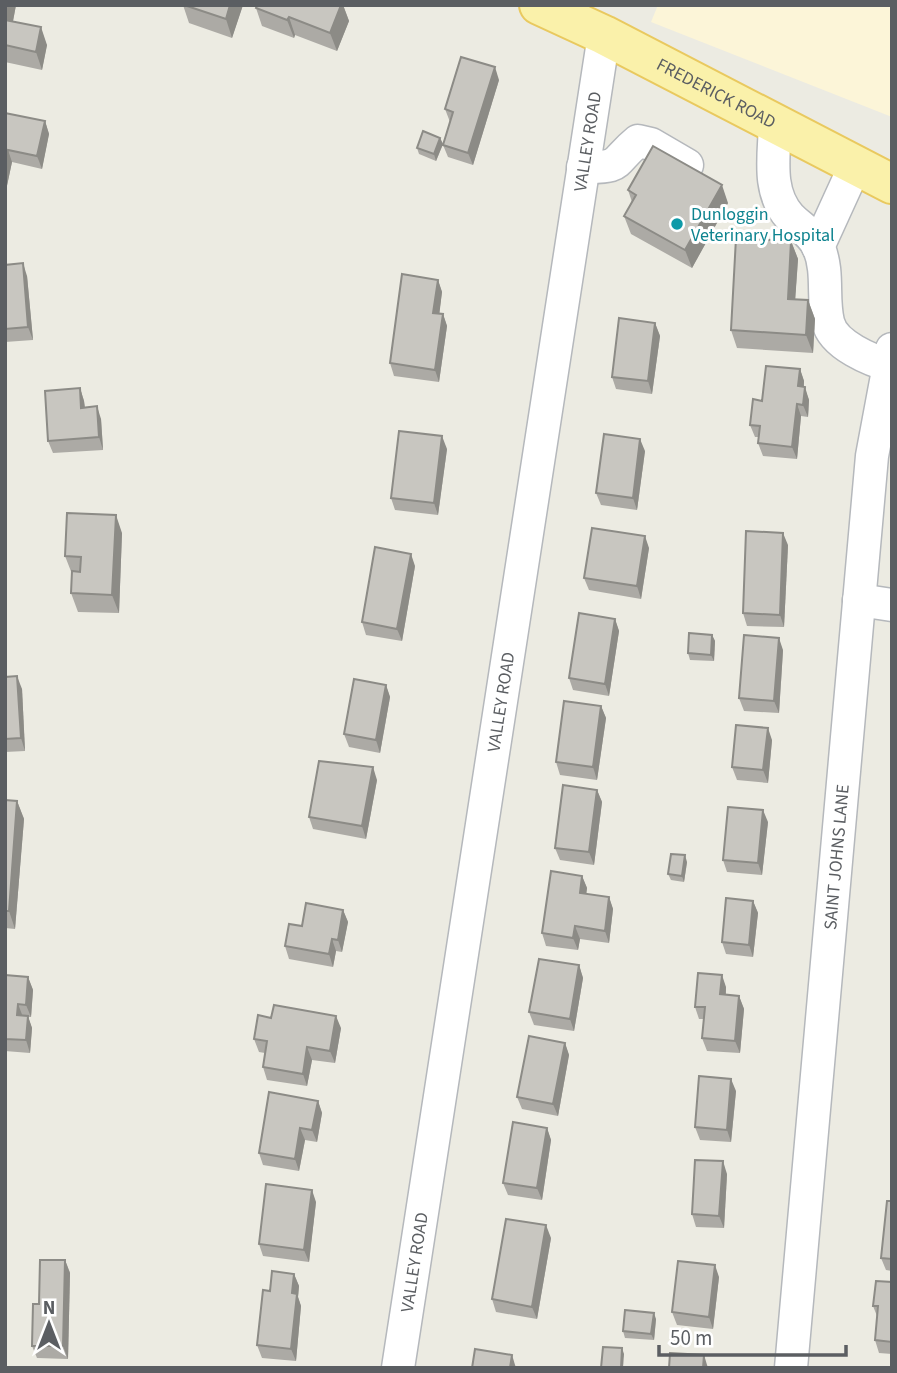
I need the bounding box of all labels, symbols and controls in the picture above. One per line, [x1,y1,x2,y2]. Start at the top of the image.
street label: FREDERICK ROAD [652,52,780,134]
street label: VALLEY ROAD [567,90,608,193]
place label: Dunloggin Veterinary Hospital [691,202,835,248]
marker: Dunloggin Veterinary Hospital [669,216,685,232]
street label: VALLEY ROAD [481,650,521,754]
street label: SAINT JOHNS LANE [817,783,855,931]
street label: VALLEY ROAD [394,1210,434,1314]
north arrow [14,1289,84,1359]
text: N [43,1295,55,1322]
scale bar [659,1314,846,1358]
text: 50 m [670,1323,712,1353]

